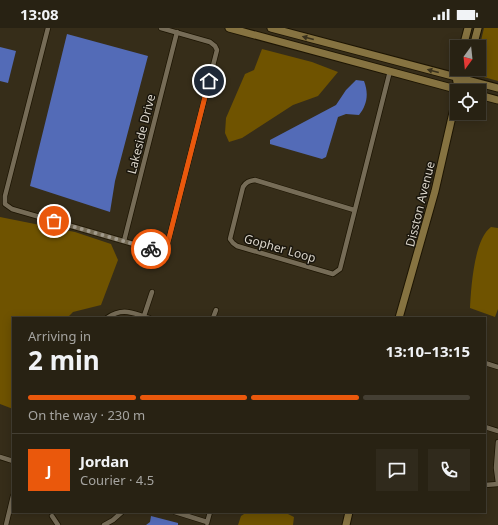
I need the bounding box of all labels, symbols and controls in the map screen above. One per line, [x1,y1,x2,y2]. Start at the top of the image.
text: 13:08 [20,4,59,24]
one-way arrow [301,35,313,41]
north arrow [450,40,486,76]
map controls [450,40,486,120]
pin [192,64,226,98]
one-way arrow [427,68,439,74]
icon: home [198,70,220,92]
button: locate [450,84,486,120]
street label: Lakeside Drive [123,92,159,176]
street label: Disston Avenue [401,159,439,249]
pin [37,204,71,238]
icon: bag [43,210,65,232]
courier [131,229,171,269]
street label: Gopher Loop [242,230,318,266]
icon: bike [140,238,162,260]
text: Arriving in [28,327,91,345]
text: 13:10–13:15 [385,341,470,361]
text: 2 min [28,342,100,378]
text: On the way · 230 m [28,406,145,424]
button: chat [376,449,418,491]
button: phone [428,449,470,491]
text: Jordan [80,451,129,471]
text: J [47,460,51,480]
text: Courier · 4.5 [80,471,154,489]

